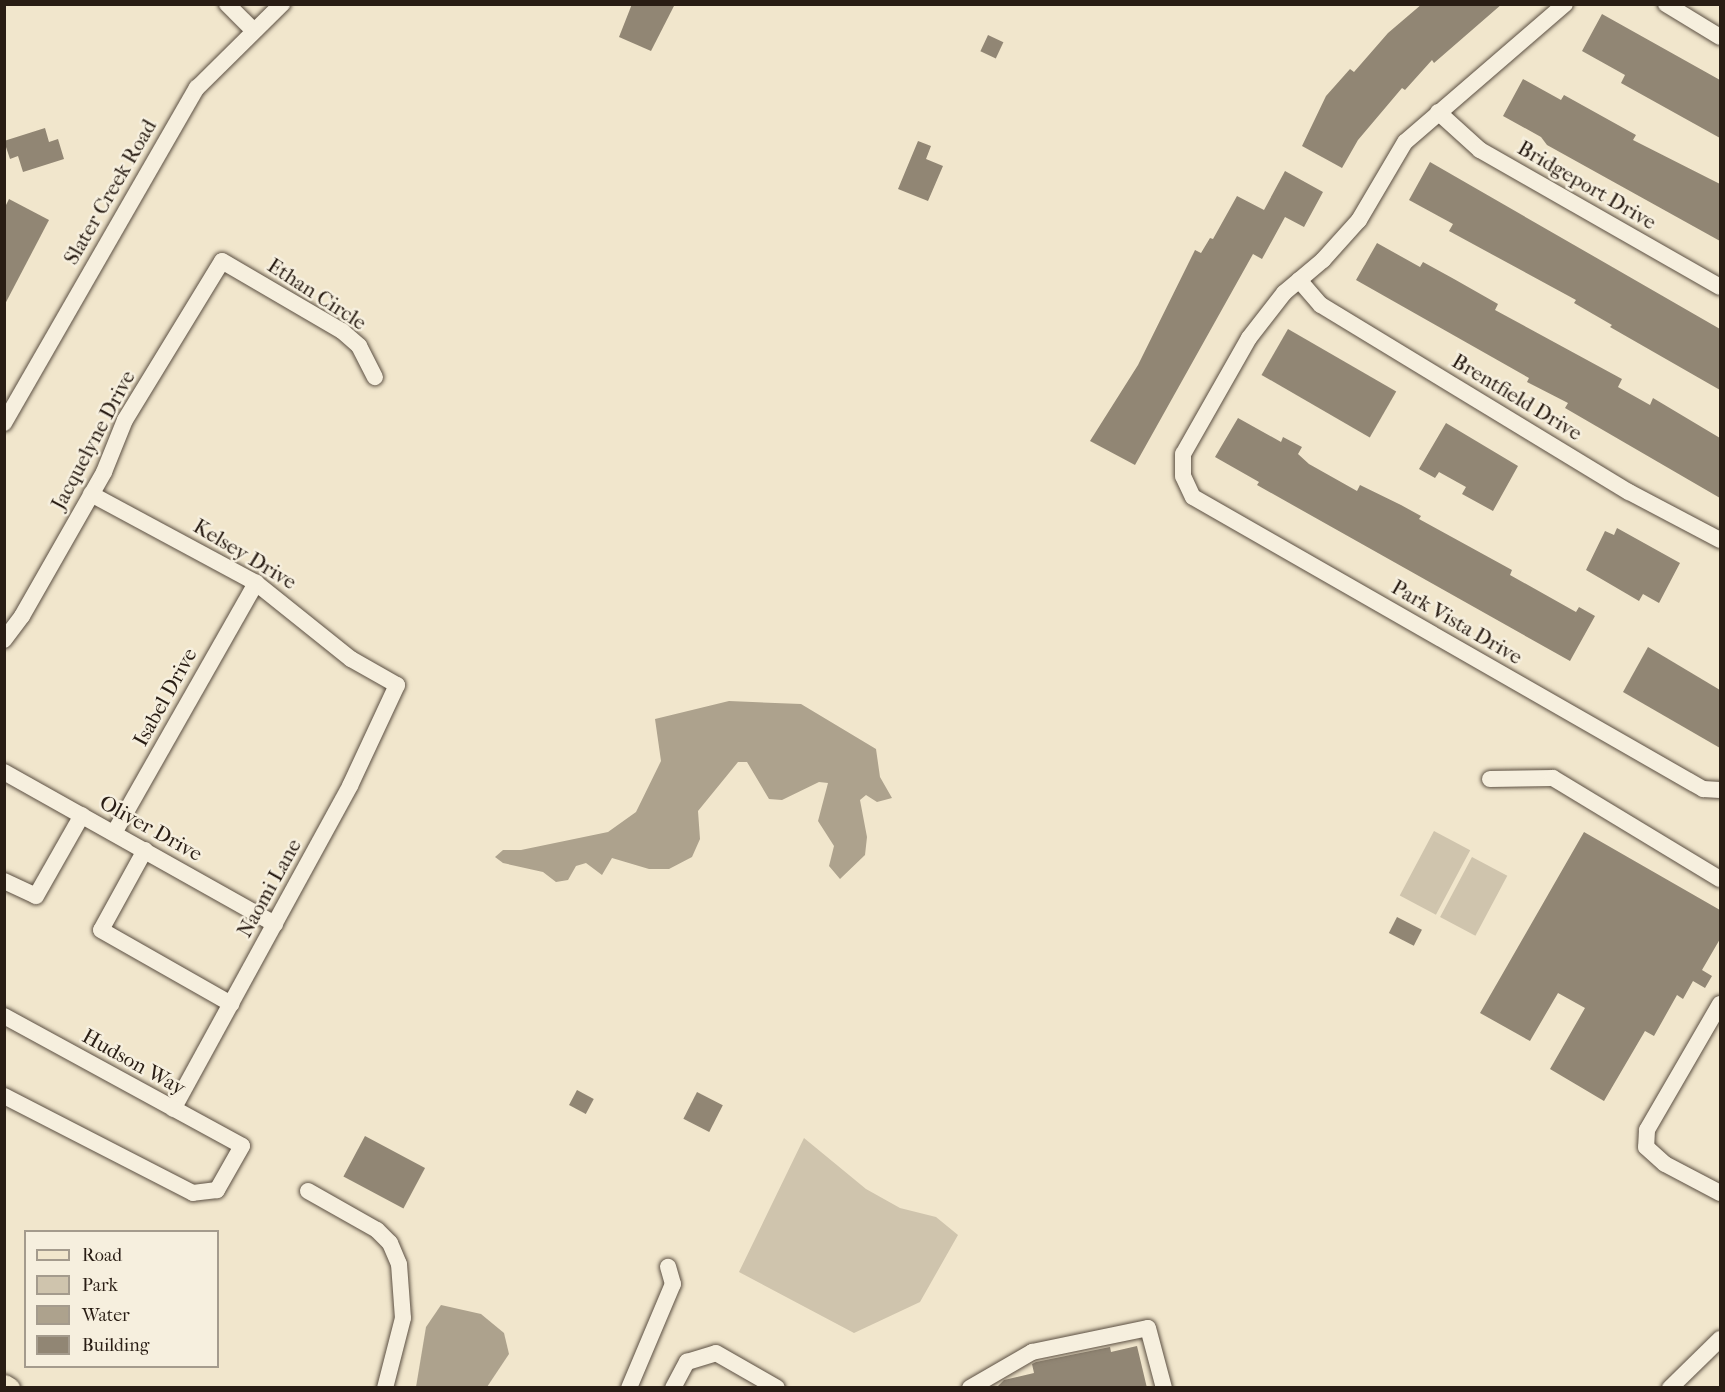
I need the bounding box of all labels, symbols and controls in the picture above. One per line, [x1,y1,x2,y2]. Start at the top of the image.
street label: Slater Creek Road [58,115,162,269]
street label: Bridgeport Drive [1513,135,1661,235]
street label: Ethan Circle [263,253,371,335]
street label: Brentfield Drive [1447,348,1587,446]
street label: Jacquelyne Drive [46,366,140,514]
street label: Kelsey Drive [189,513,301,595]
street label: Park Vista Drive [1387,574,1527,670]
street label: Isabel Drive [128,643,202,751]
street label: Oliver Drive [95,789,207,867]
street label: Naomi Lane [232,834,306,942]
street label: Hudson Way [78,1023,190,1101]
legend [24,1230,219,1368]
text: Road [82,1245,122,1266]
text: Park [82,1275,118,1296]
text: Water [82,1305,130,1326]
text: Building [82,1335,149,1356]

